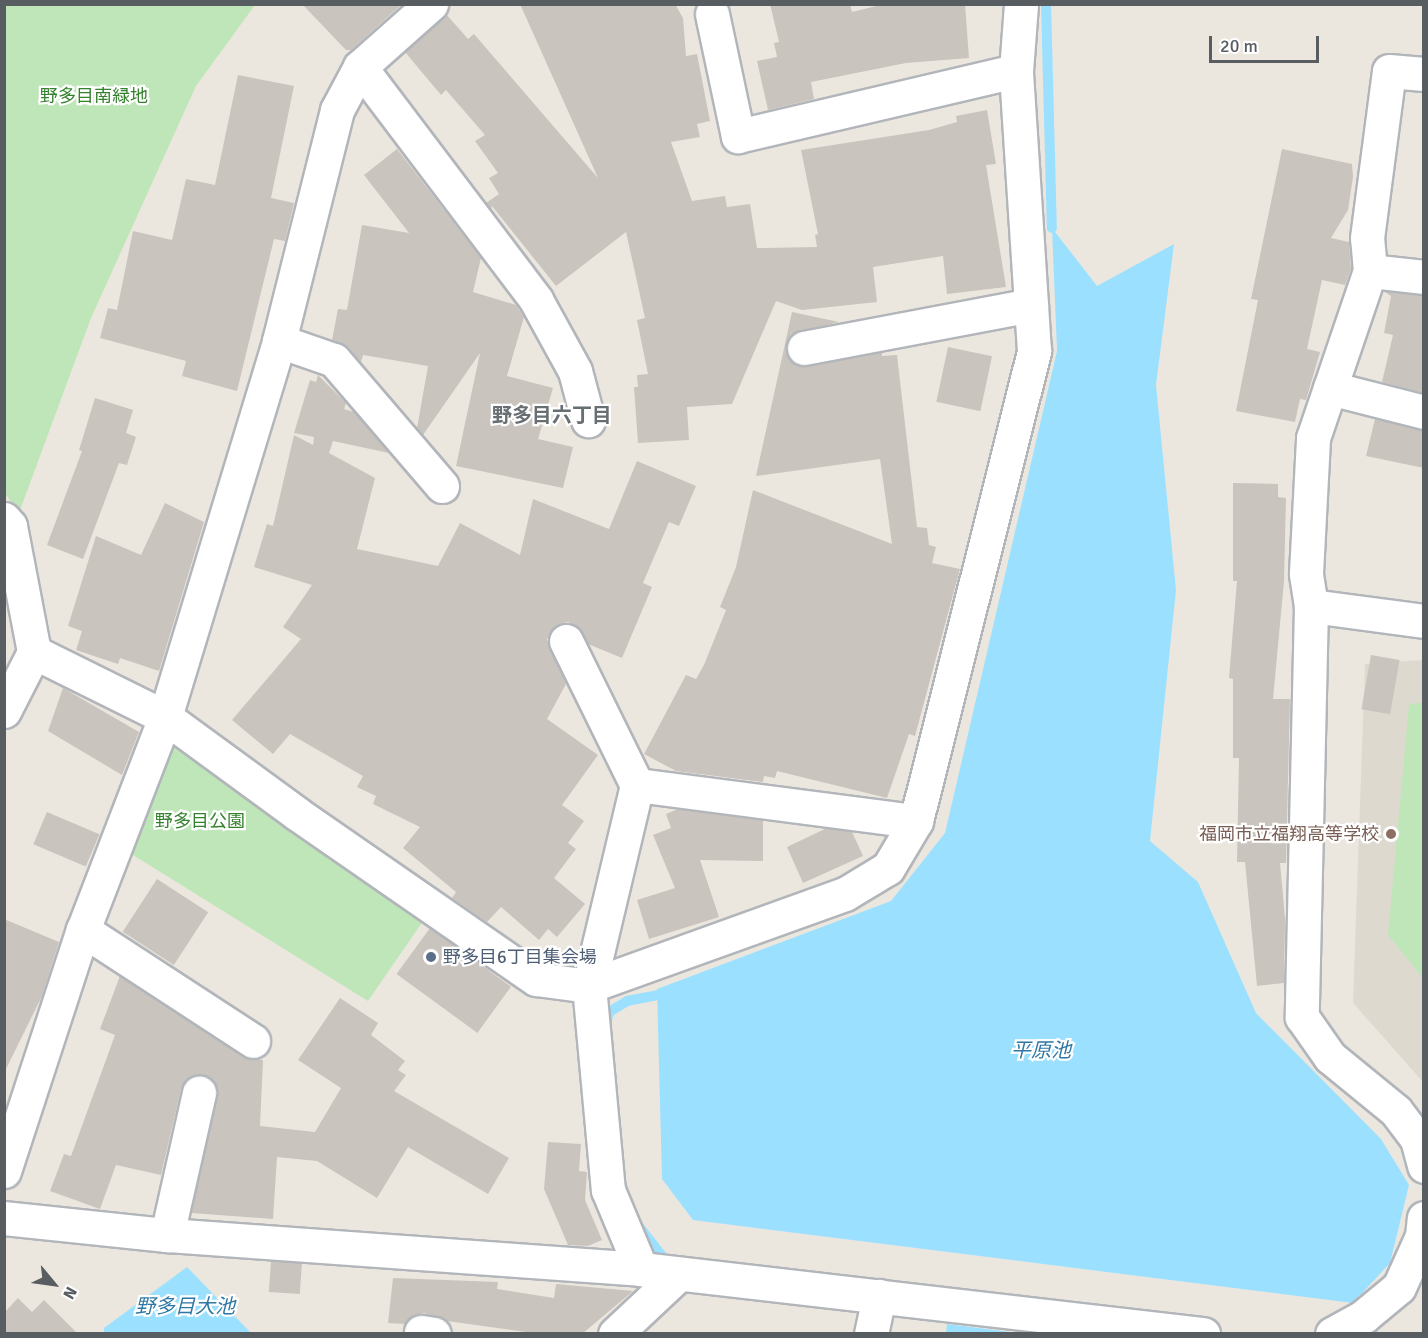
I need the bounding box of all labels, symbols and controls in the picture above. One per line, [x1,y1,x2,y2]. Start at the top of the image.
scale bar [1212,24,1322,62]
text: 20 m [1220,35,1258,57]
park label: 野多目南緑地 [40,85,148,107]
district label: 野多目六丁目 [492,403,612,427]
park label: 野多目公園 [155,810,245,832]
place label: 福岡市立福翔高等学校 [1199,823,1379,845]
marker: 福岡市立福翔高等学校 [1384,827,1398,841]
place label: 野多目6丁目集会場 [443,946,597,968]
marker: 野多目6丁目集会場 [424,950,438,964]
water label: 平原池 [1011,1038,1071,1062]
north arrow [24,1254,84,1314]
text: N [58,1283,81,1302]
water label: 野多目大池 [135,1294,235,1318]

